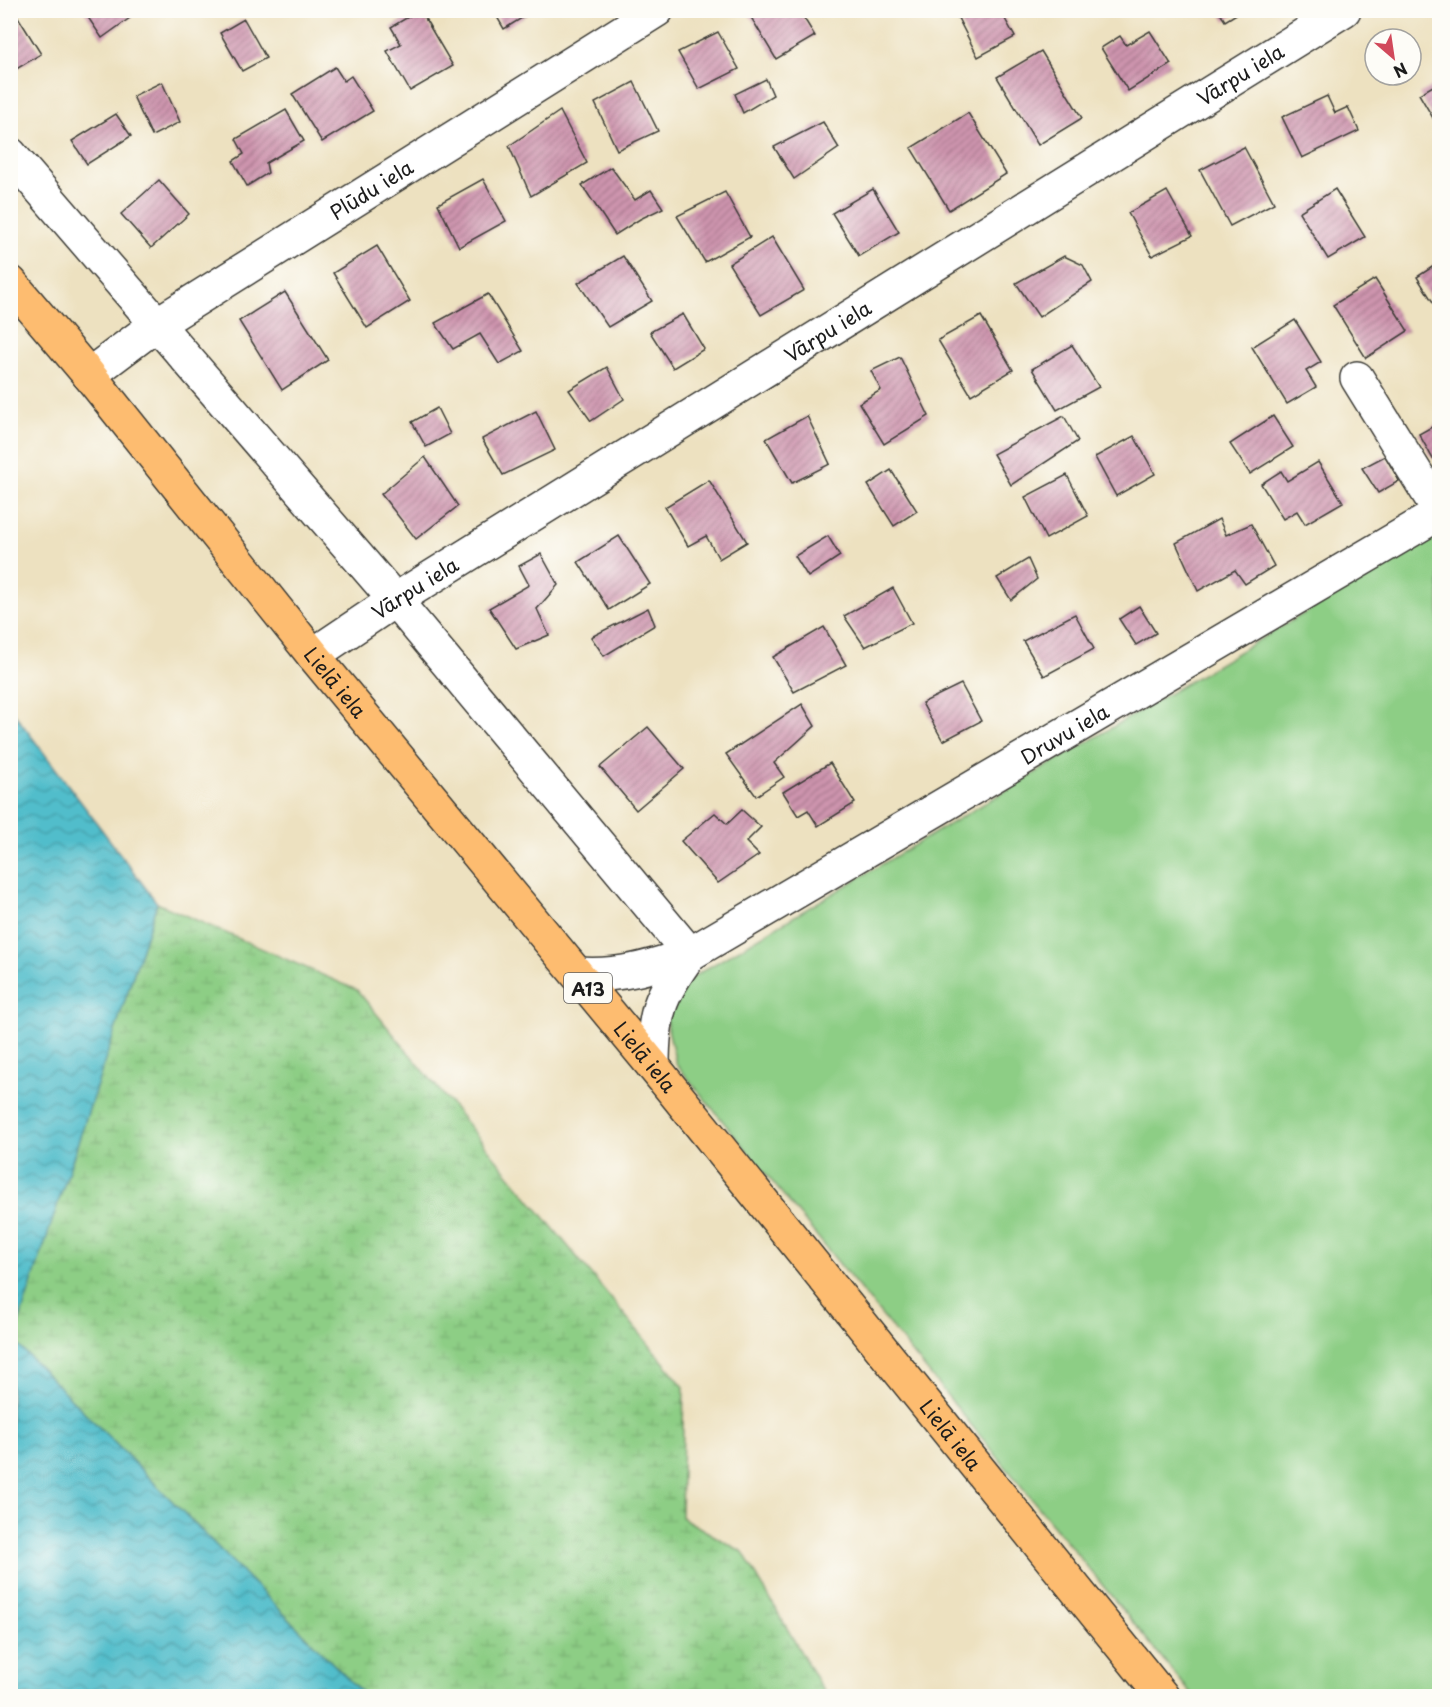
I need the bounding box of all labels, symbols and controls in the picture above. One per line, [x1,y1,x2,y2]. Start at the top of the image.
north arrow [1363,27,1423,87]
street label: Vārpu iela [1191,36,1290,113]
text: N [1389,57,1412,85]
street label: Plūdu iela [324,152,419,227]
street label: Vārpu iela [778,292,877,370]
street label: Vārpu iela [366,549,464,627]
street label: Lielā iela [297,640,374,725]
street label: Druvu iela [1015,696,1115,772]
road number: A13 [564,973,612,1003]
street label: Lielā iela [607,1015,684,1099]
street label: Lielā iela [913,1392,989,1477]

